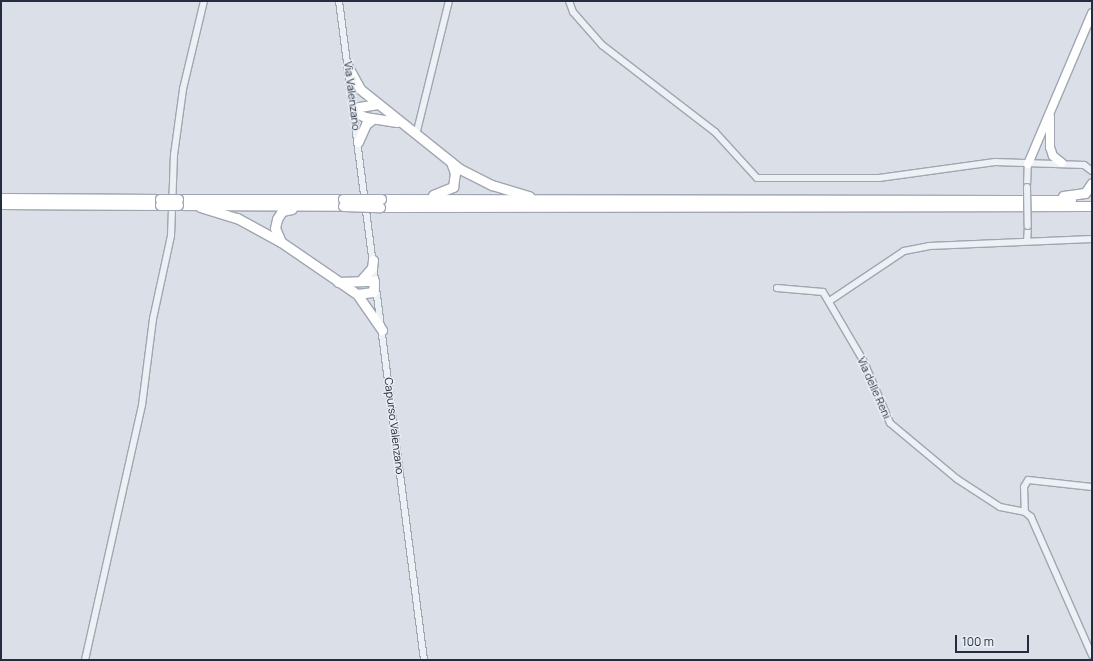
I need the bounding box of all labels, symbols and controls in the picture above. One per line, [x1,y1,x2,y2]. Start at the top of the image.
street label: Via Valenzano [341,61,363,131]
street label: Via delle Reni [854,355,894,421]
street label: Capurso Valenzano [382,377,406,475]
scale bar [957,627,1031,653]
text: 100 m [962,633,994,650]

